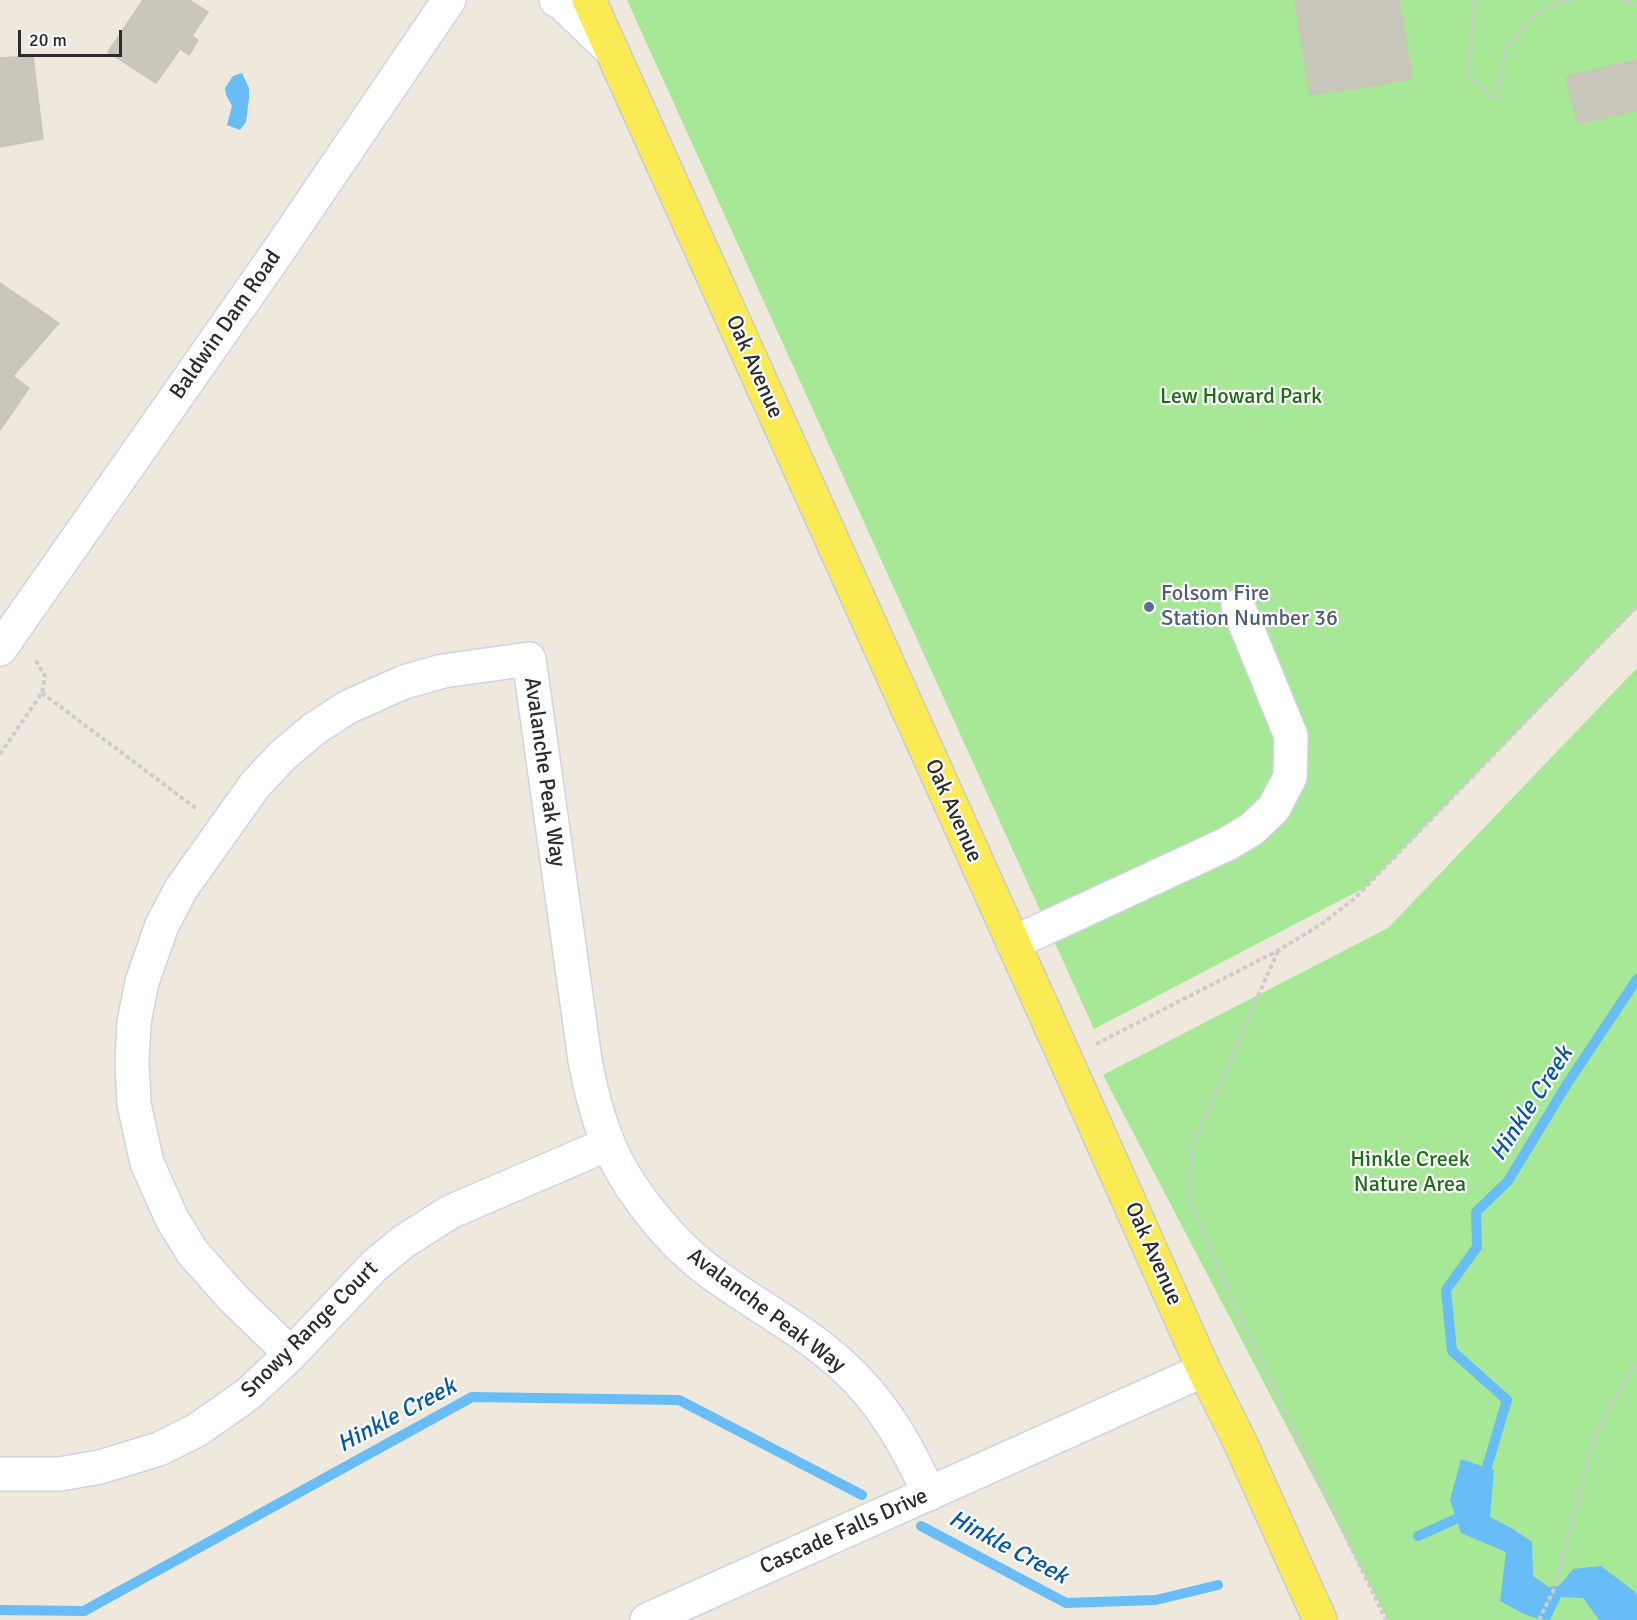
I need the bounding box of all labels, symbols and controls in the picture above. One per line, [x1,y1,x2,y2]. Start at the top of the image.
scale bar [21,18,124,56]
text: 20 m [29,29,67,51]
street label: Baldwin Dam Road [165,245,287,405]
street label: Oak Avenue [720,311,788,423]
park label: Lew Howard Park [1160,384,1322,410]
place label: Folsom Fire Station Number 36 [1161,581,1338,632]
marker: Folsom Fire Station Number 36 [1142,600,1156,614]
street label: Avalanche Peak Way [518,676,570,868]
street label: Oak Avenue [919,755,987,867]
water label: Hinkle Creek [1484,1041,1580,1167]
park label: Hinkle Creek Nature Area [1350,1147,1470,1198]
street label: Oak Avenue [1119,1198,1187,1310]
street label: Avalanche Peak Way [682,1243,850,1379]
street label: Snowy Range Court [236,1256,384,1404]
water label: Hinkle Creek [333,1373,461,1459]
street label: Cascade Falls Drive [756,1483,932,1581]
water label: Hinkle Creek [944,1505,1072,1591]

